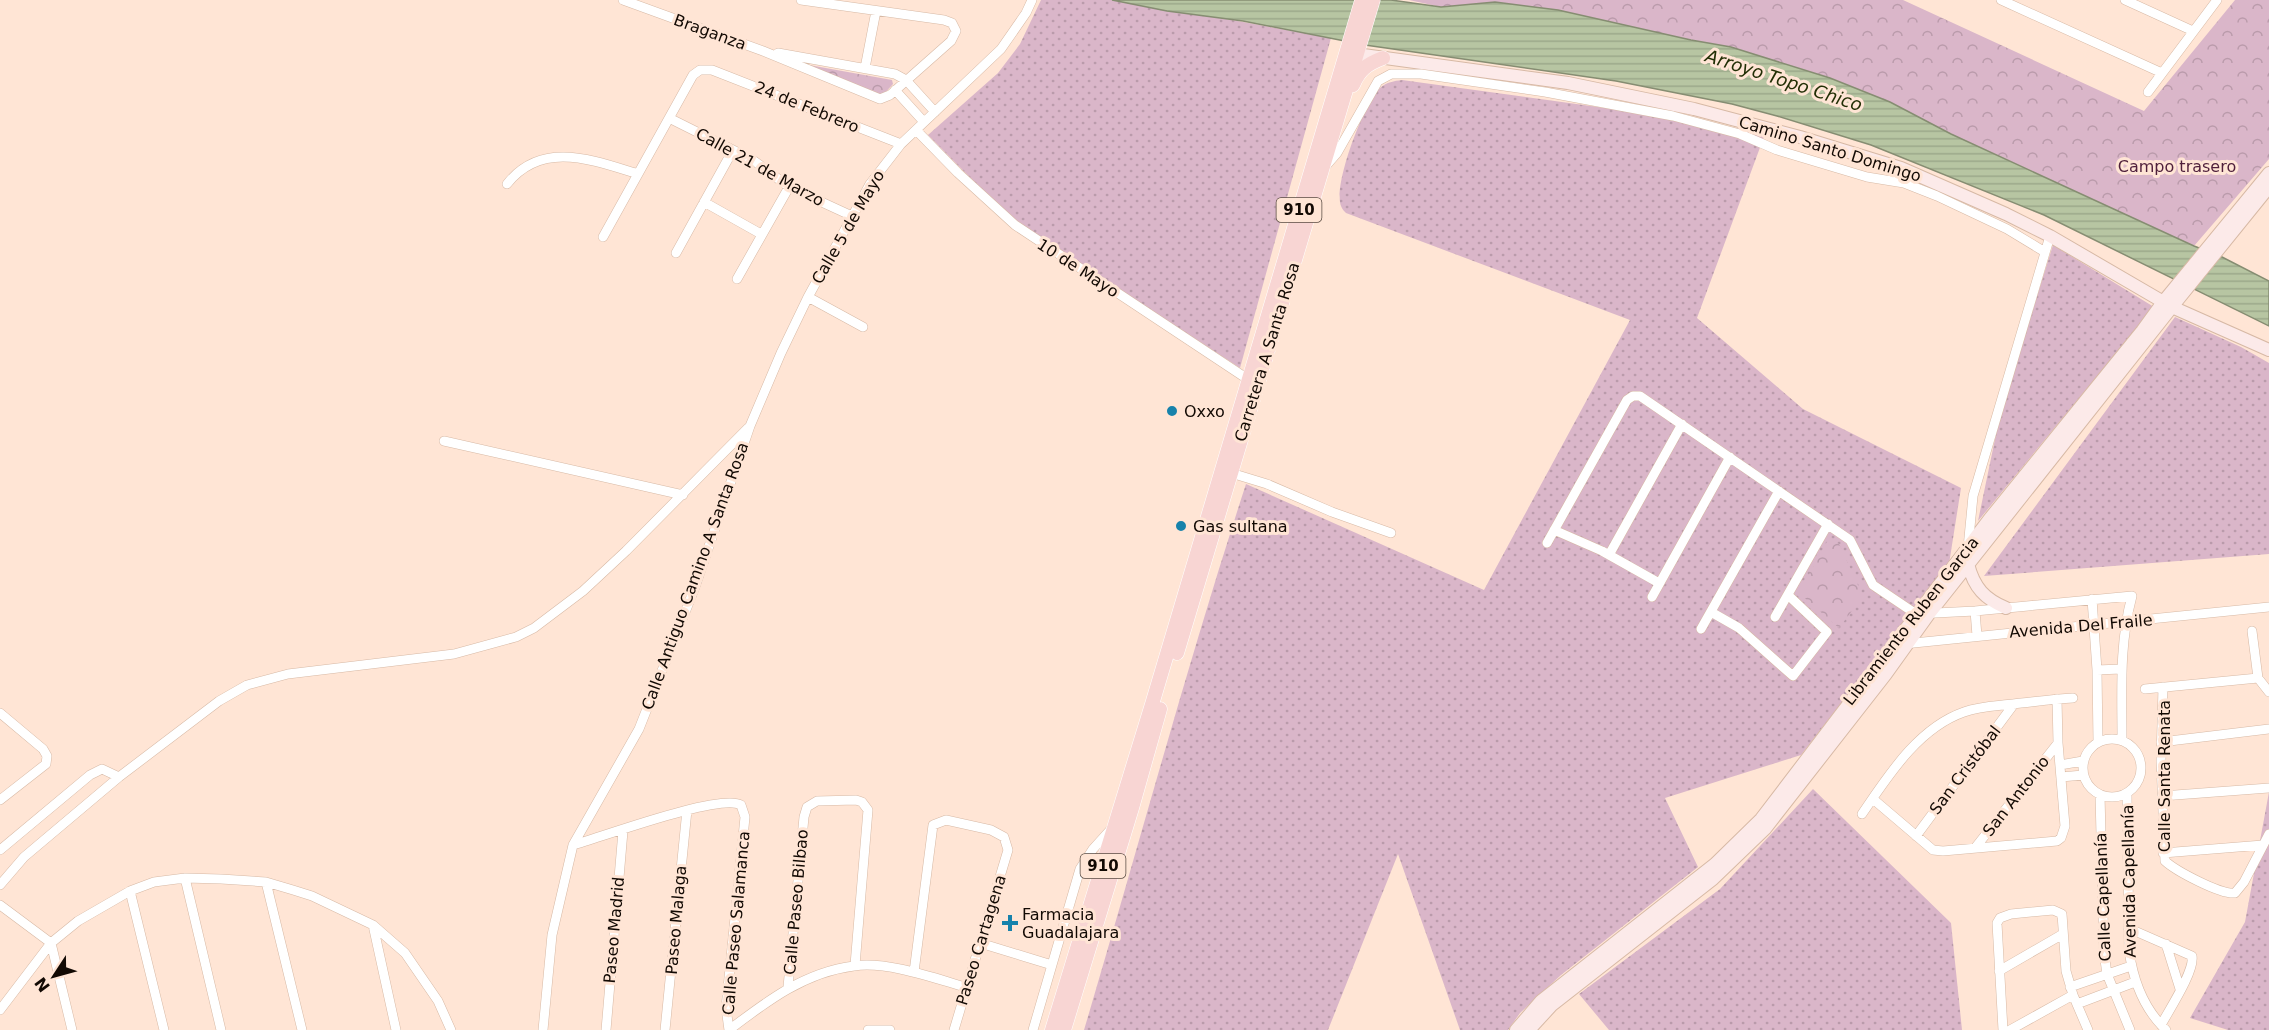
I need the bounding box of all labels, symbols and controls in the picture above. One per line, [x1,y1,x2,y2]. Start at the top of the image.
street label: Braganza [671,10,749,54]
water label: Arroyo Topo Chico [1702,44,1865,115]
street label: 24 de Febrero [752,77,862,137]
street label: Camino Santo Domingo [1737,112,1923,186]
street label: Calle 21 de Marzo [693,124,827,210]
park label: Campo trasero [2118,157,2236,176]
street label: Calle 5 de Mayo [808,167,888,287]
road number: 910 [1276,198,1322,222]
street label: 10 de Mayo [1034,235,1122,301]
street label: Carretera A Santa Rosa [1231,260,1303,444]
place label: Oxxo [1184,402,1225,421]
marker: Oxxo [1165,404,1179,418]
street label: Calle Antiguo Camino A Santa Rosa [638,440,752,712]
place label: Gas sultana [1193,517,1288,536]
marker: Gas sultana [1174,519,1188,533]
street label: Libramiento Ruben Garcia [1839,533,1983,709]
street label: Avenida Del Fraile [2009,610,2153,642]
street label: Calle Santa Renata [2155,700,2174,852]
street label: San Cristóbal [1925,722,2005,818]
street label: San Antonio [1979,752,2053,840]
street label: Avenida Capellanía [2118,804,2140,958]
street label: Calle Paseo Bilbao [780,828,812,976]
street label: Calle Paseo Salamanca [718,830,754,1016]
street label: Calle Capellanía [2091,832,2115,962]
road number: 910 [1080,854,1126,878]
street label: Paseo Malaga [662,865,690,975]
street label: Paseo Cartagena [952,872,1010,1008]
street label: Paseo Madrid [600,876,628,984]
place label: Farmacia Guadalajara [1022,905,1119,942]
marker: Farmacia Guadalajara [1003,916,1017,930]
north arrow [24,946,84,1006]
text: N [31,974,54,996]

